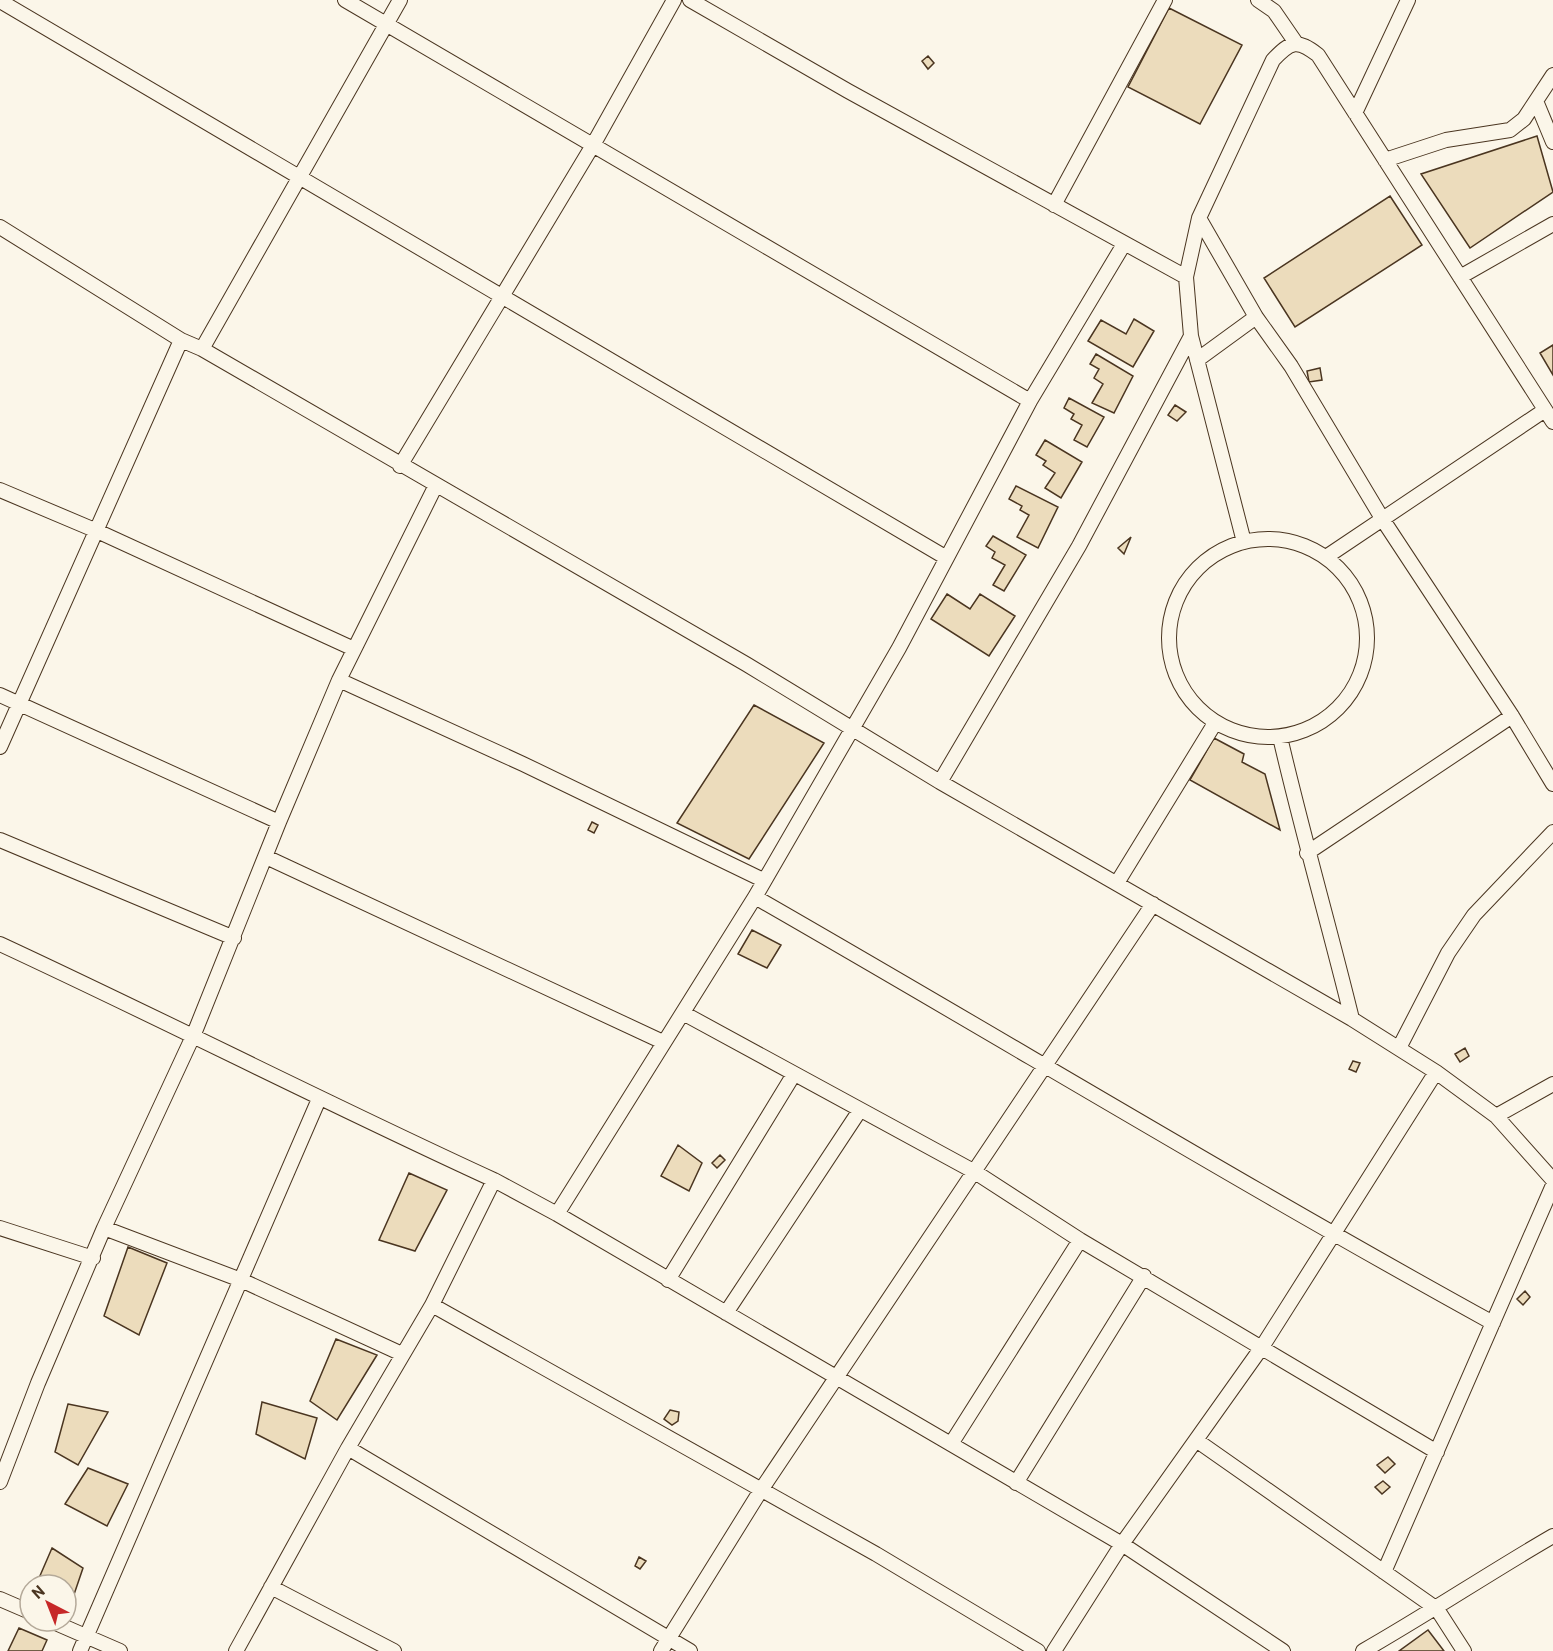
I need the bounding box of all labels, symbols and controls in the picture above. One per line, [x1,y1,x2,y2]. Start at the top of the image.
north arrow [18,1573,78,1633]
text: N [27,1581,48,1602]

